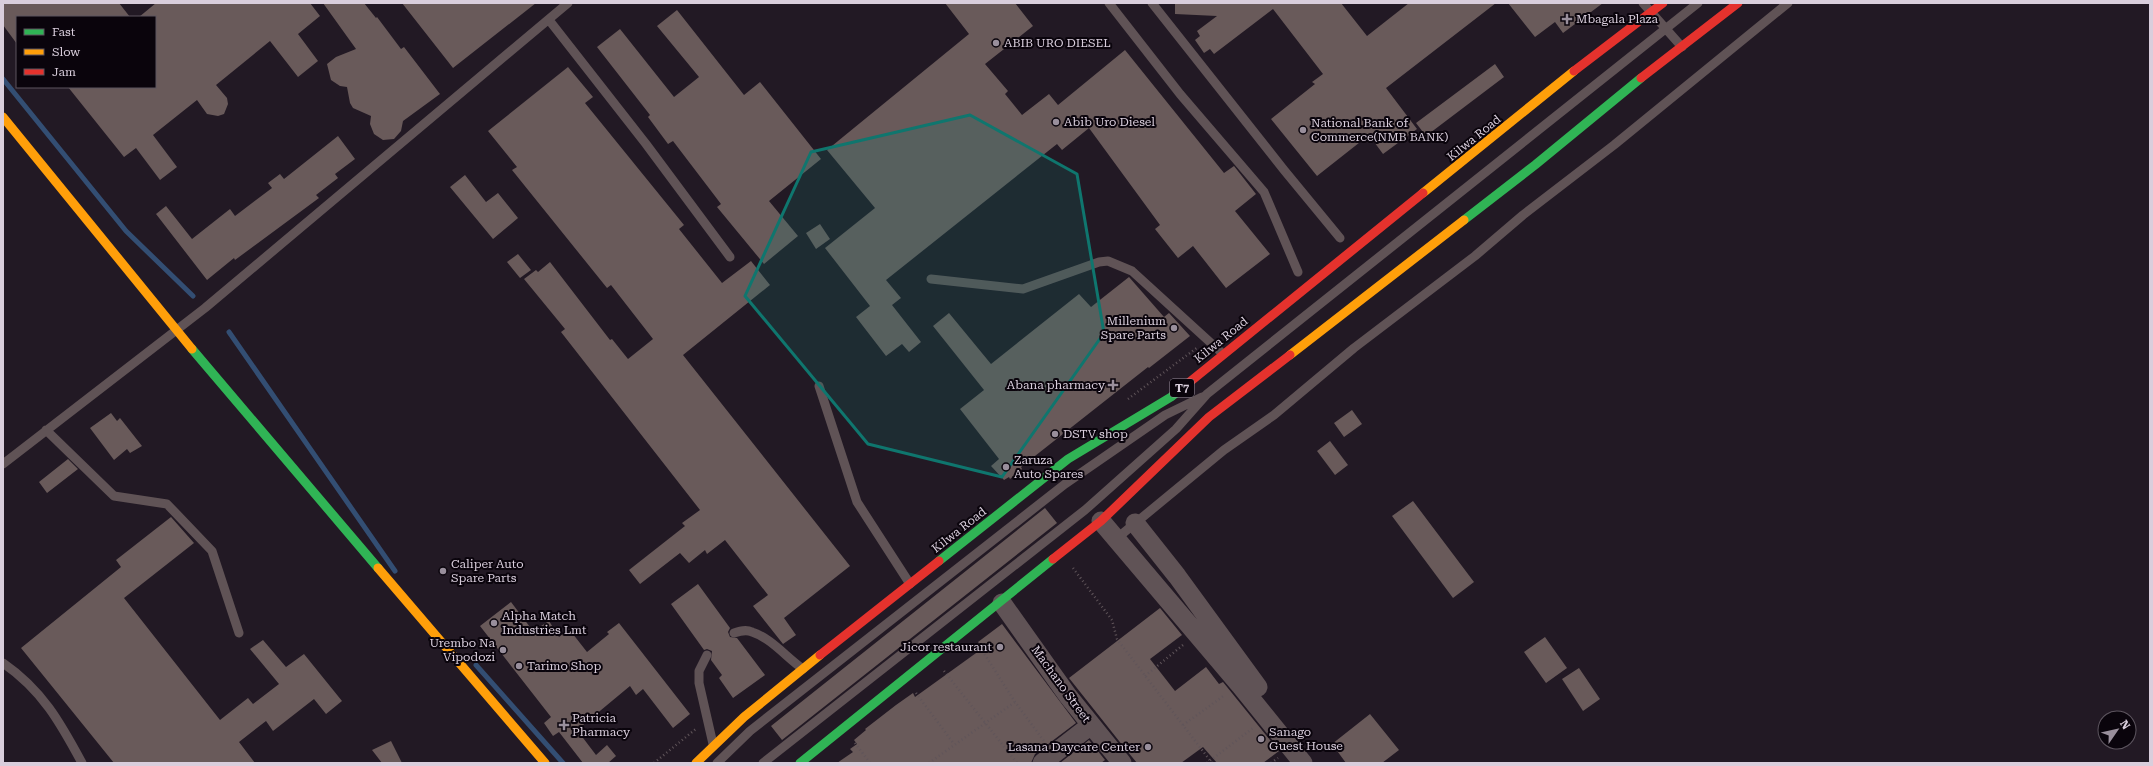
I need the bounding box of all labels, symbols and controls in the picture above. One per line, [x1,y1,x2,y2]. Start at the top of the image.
place label: Mbagala Plaza [1576,12,1658,26]
marker: Mbagala Plaza [1561,13,1573,25]
legend [16,16,156,88]
text: Fast [52,25,76,39]
place label: ABIB URO DIESEL [1004,36,1111,50]
marker: ABIB URO DIESEL [991,38,1001,48]
text: Slow [52,45,80,59]
text: Jam [52,65,76,79]
street label: Kilwa Road [1444,112,1504,164]
place label: Abib Uro Diesel [1064,115,1155,129]
place label: National Bank of Commerce(NMB BANK) [1311,116,1448,144]
marker: Abib Uro Diesel [1051,117,1061,127]
marker: National Bank of Commerce(NMB BANK) [1298,125,1308,135]
place label: Millenium Spare Parts [1101,314,1166,342]
street label: Kilwa Road [1191,314,1251,366]
marker: Millenium Spare Parts [1169,323,1179,333]
place label: Abana pharmacy [1007,378,1106,392]
road number: T7 [1170,379,1194,397]
marker: Abana pharmacy [1108,380,1118,390]
place label: DSTV shop [1063,427,1128,441]
marker: DSTV shop [1050,429,1060,439]
place label: Zaruza Auto Spares [1014,453,1084,481]
marker: Zaruza Auto Spares [1001,462,1011,472]
street label: Kilwa Road [929,504,989,556]
place label: Caliper Auto Spare Parts [451,557,524,585]
marker: Caliper Auto Spare Parts [438,566,448,576]
place label: Alpha Match Industries Lmt [502,609,587,637]
marker: Alpha Match Industries Lmt [489,618,499,628]
place label: Urembo Na Vipodozi [429,636,495,664]
place label: Jicor restaurant [900,640,993,654]
marker: Jicor restaurant [995,642,1005,652]
street label: Machano Street [1029,643,1094,725]
marker: Urembo Na Vipodozi [498,645,508,655]
place label: Tarimo Shop [527,659,601,673]
marker: Tarimo Shop [514,661,524,671]
north arrow [2097,710,2137,750]
place label: Patricia Pharmacy [572,711,631,739]
text: N [2117,718,2133,732]
marker: Patricia Pharmacy [559,720,569,730]
place label: Sanago Guest House [1269,725,1343,753]
marker: Sanago Guest House [1256,734,1266,744]
place label: Lasana Daycare Center [1008,740,1140,754]
marker: Lasana Daycare Center [1143,742,1153,752]

